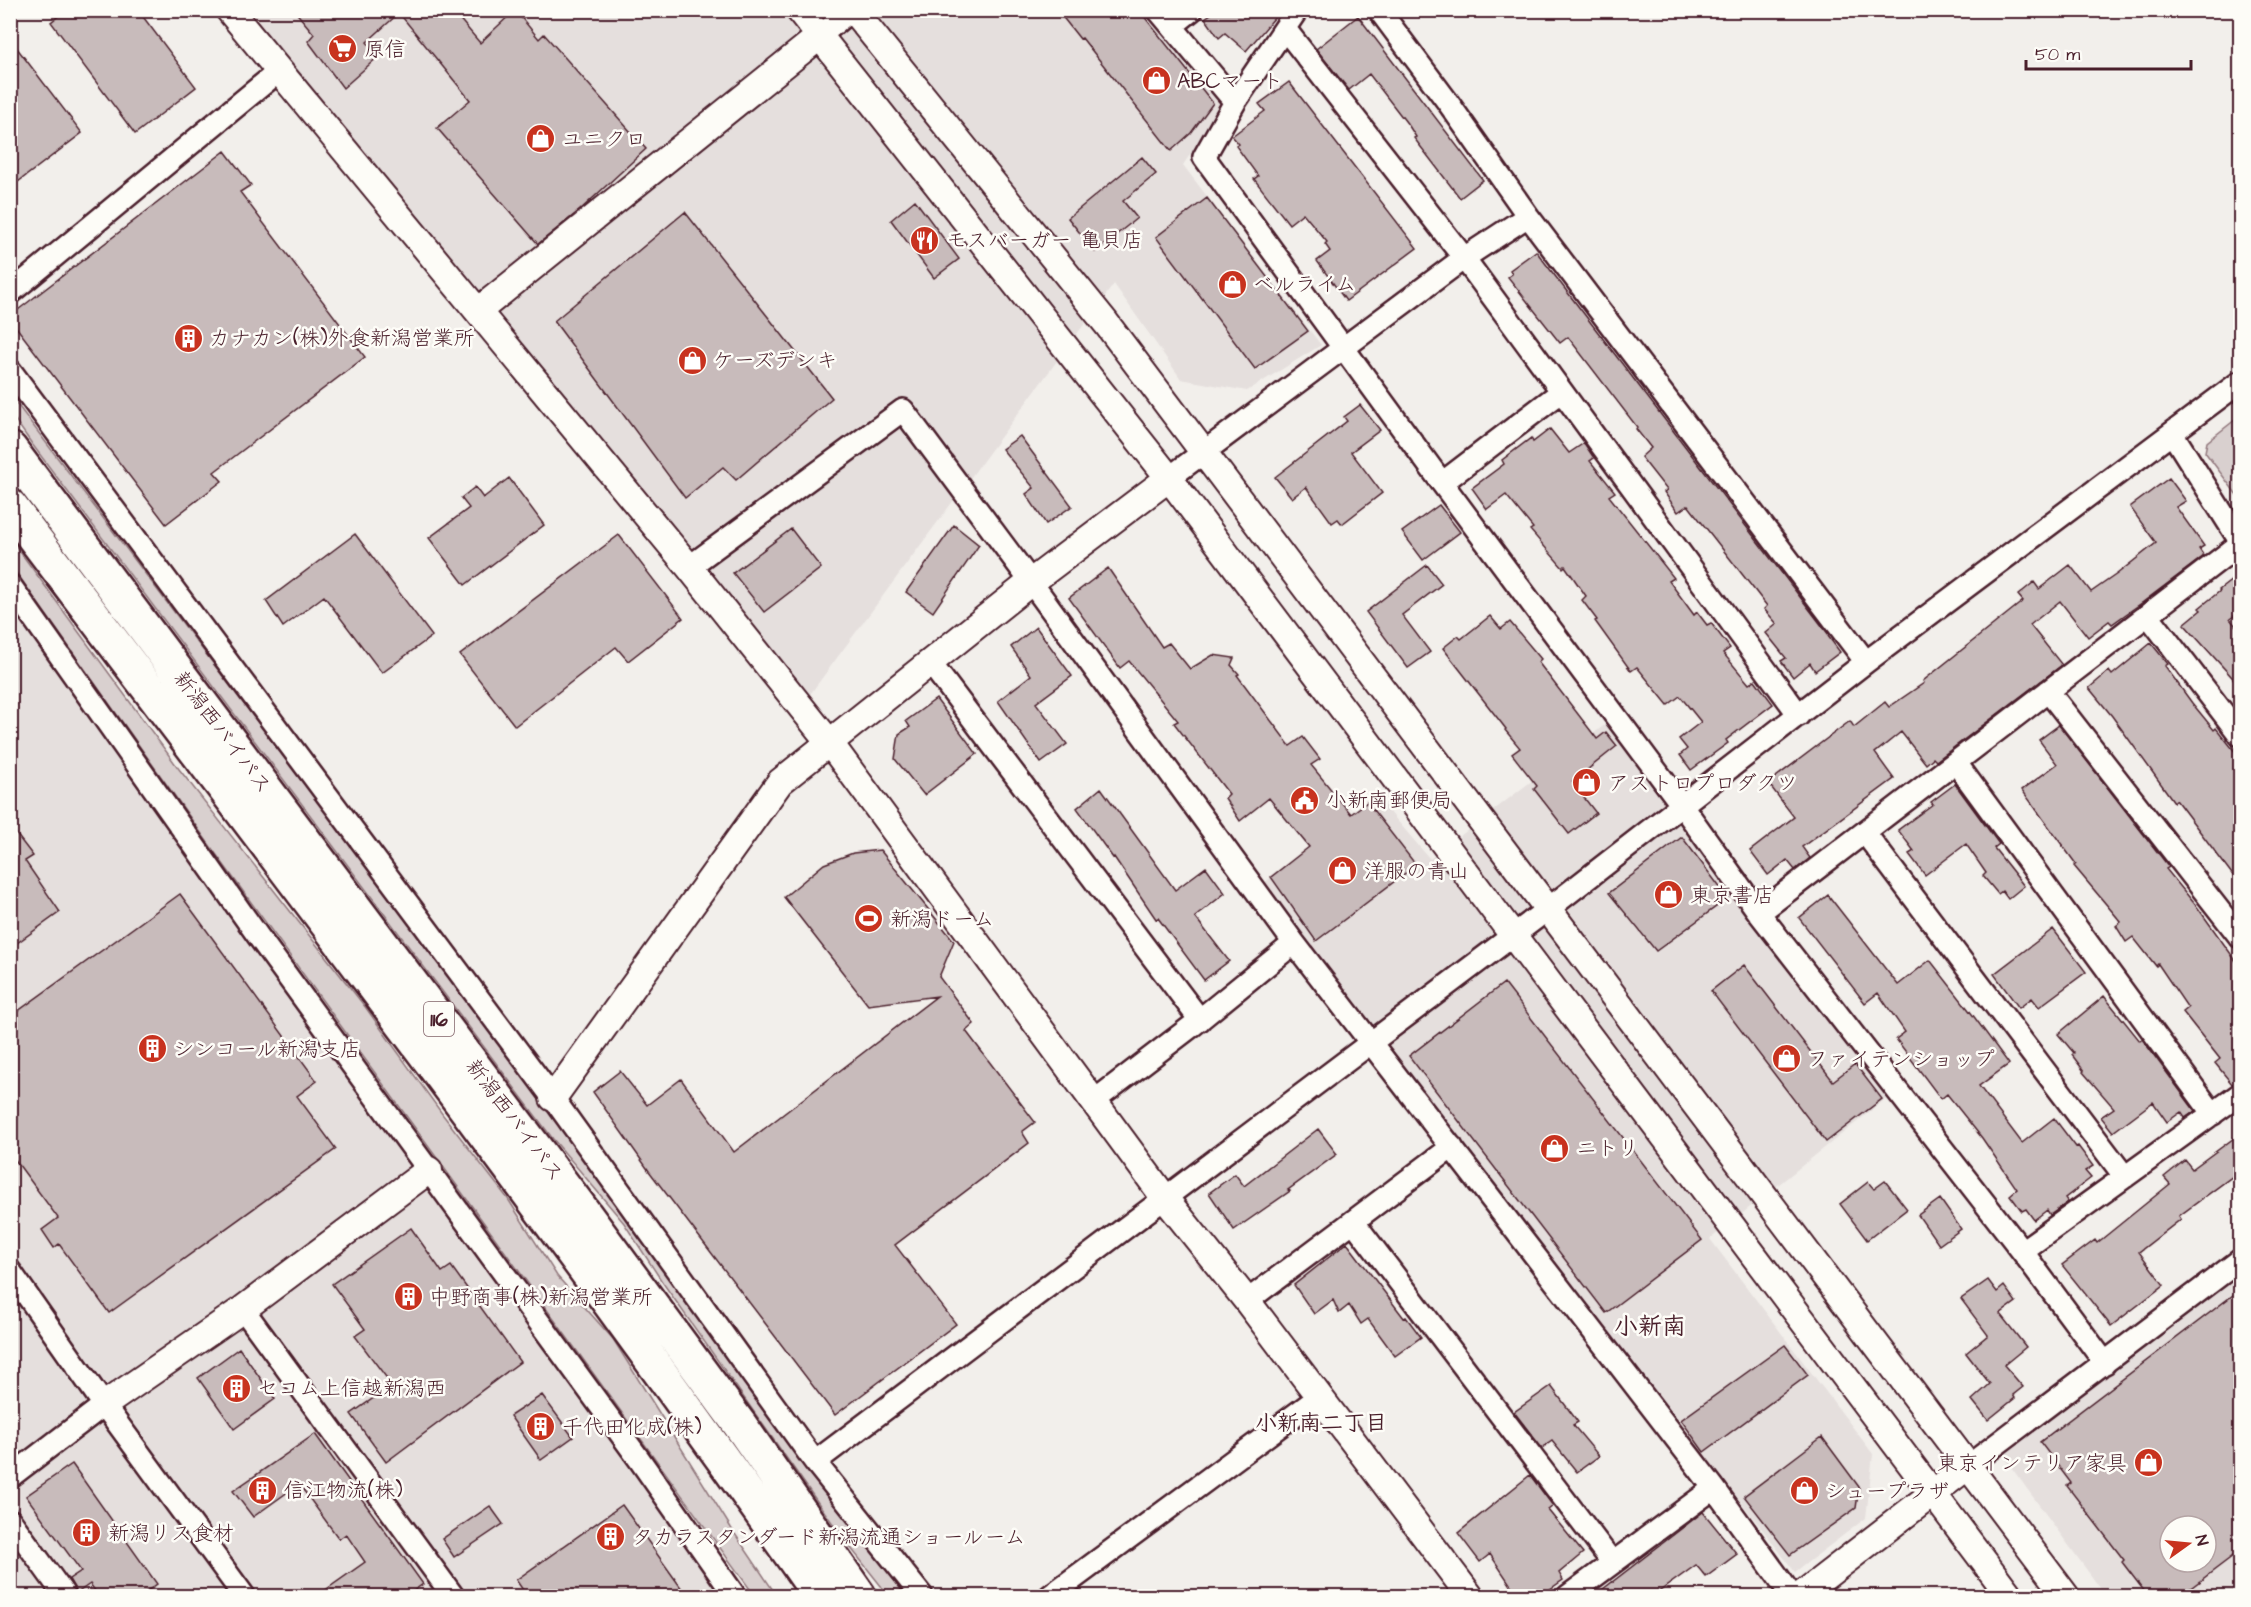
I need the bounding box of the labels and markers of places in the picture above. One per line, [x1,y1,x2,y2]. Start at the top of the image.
supermarket icon: 原信 [327,33,359,65]
place label: 原信 [364,35,406,64]
shop icon: ABCマート [1140,65,1172,97]
place label: ABCマート [1177,67,1283,96]
shop icon: ユニクロ [525,123,557,155]
place label: ユニクロ [562,125,646,154]
restaurant icon: モスバーガー 亀貝店 [909,224,941,256]
place label: モスバーガー 亀貝店 [946,226,1143,255]
shop icon: ベルライム [1216,268,1248,300]
place label: ベルライム [1253,270,1356,299]
building icon: カナカン(株)外食新潟営業所 [172,322,204,354]
place label: カナカン(株)外食新潟営業所 [209,324,475,353]
shop icon: ケーズデンキ [676,344,708,376]
place label: ケーズデンキ [713,346,837,375]
shop icon: アストロプロダクツ [1571,767,1603,799]
place label: アストロプロダクツ [1608,769,1797,798]
public building icon: 小新南郵便局 [1289,784,1321,816]
place label: 小新南郵便局 [1326,786,1452,815]
shop icon: 洋服の青山 [1327,855,1359,887]
place label: 洋服の青山 [1364,857,1469,886]
shop icon: 東京書店 [1653,879,1685,911]
place label: 東京書店 [1690,881,1774,910]
sports icon: 新潟ドーム [853,903,885,935]
place label: 新潟ドーム [890,905,994,934]
building icon: シンコール新潟支店 [136,1033,168,1065]
place label: シンコール新潟支店 [173,1035,361,1064]
shop icon: ファイテンショップ [1770,1043,1802,1075]
place label: ファイテンショップ [1807,1045,1995,1074]
shop icon: ニトリ [1539,1132,1571,1164]
place label: ニトリ [1576,1134,1639,1163]
building icon: 中野商事(株)新潟営業所 [392,1281,424,1313]
place label: 中野商事(株)新潟営業所 [429,1283,653,1312]
building icon: セコム上信越新潟西 [220,1372,252,1404]
place label: セコム上信越新潟西 [257,1374,446,1403]
building icon: 千代田化成(株) [525,1411,557,1443]
place label: 千代田化成(株) [562,1413,702,1442]
shop icon: 東京インテリア家具 [2132,1447,2164,1479]
place label: 東京インテリア家具 [1937,1449,2127,1478]
building icon: 信江物流(株) [247,1474,279,1506]
shop icon: シュープラザ [1788,1475,1820,1507]
place label: 信江物流(株) [284,1476,403,1505]
place label: シュープラザ [1825,1477,1949,1506]
building icon: 新潟リス食材 [71,1517,103,1549]
place label: 新潟リス食材 [108,1519,234,1548]
building icon: タカラスタンダード新潟流通ショールーム [595,1521,627,1553]
place label: タカラスタンダード新潟流通ショールーム [632,1523,1026,1552]

